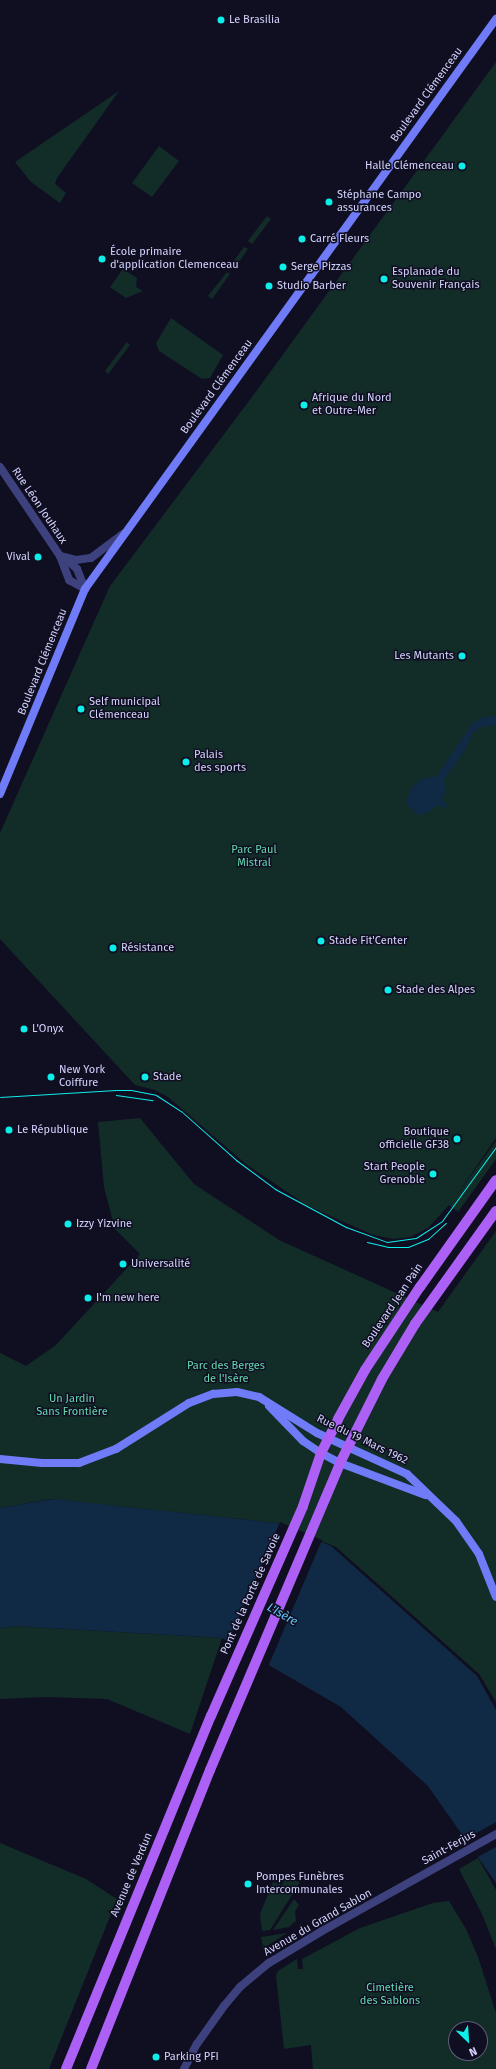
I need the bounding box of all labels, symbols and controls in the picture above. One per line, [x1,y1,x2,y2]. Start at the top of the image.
place label: Le Brasilia [229,13,280,27]
marker: Le Brasilia [216,15,226,25]
street label: Boulevard Clémenceau [388,45,466,145]
place label: Halle Clémenceau [365,159,454,173]
marker: Halle Clémenceau [457,161,467,171]
place label: Stéphane Campo assurances [337,189,422,215]
marker: Stéphane Campo assurances [324,197,334,207]
place label: Carré Fleurs [310,232,369,246]
marker: Carré Fleurs [297,234,307,244]
place label: École primaire d'application Clemenceau [110,246,239,272]
marker: École primaire d'application Clemenceau [97,254,107,264]
place label: Serge Pizzas [291,260,351,274]
marker: Serge Pizzas [278,262,288,272]
place label: Esplanade du Souvenir Français [392,266,480,292]
marker: Esplanade du Souvenir Français [379,274,389,284]
place label: Studio Barber [277,279,346,293]
marker: Studio Barber [264,281,274,291]
street label: Boulevard Clémenceau [178,337,256,437]
place label: Afrique du Nord et Outre-Mer [312,392,392,418]
marker: Afrique du Nord et Outre-Mer [299,400,309,410]
street label: Rue Léon Jouhaux [9,465,69,547]
place label: Vival [6,550,30,564]
marker: Vival [33,552,43,562]
street label: Boulevard Clémenceau [16,607,70,717]
place label: Les Mutants [394,649,454,663]
marker: Les Mutants [457,651,467,661]
place label: Self municipal Clémenceau [89,696,160,722]
marker: Self municipal Clémenceau [76,704,86,714]
place label: Palais des sports [194,749,246,775]
marker: Palais des sports [181,757,191,767]
park label: Parc Paul Mistral [231,844,277,870]
place label: Stade Fit'Center [329,934,407,948]
marker: Stade Fit'Center [316,936,326,946]
place label: Résistance [121,941,174,955]
marker: Résistance [108,943,118,953]
place label: Stade des Alpes [396,983,475,997]
marker: Stade des Alpes [383,985,393,995]
place label: L'Onyx [32,1022,64,1036]
marker: L'Onyx [19,1024,29,1034]
place label: New York Coiffure [59,1064,105,1090]
place label: Stade [153,1070,181,1084]
marker: New York Coiffure [46,1072,56,1082]
marker: Stade [140,1072,150,1082]
place label: Le République [17,1123,88,1137]
marker: Le République [4,1125,14,1135]
place label: Boutique officielle GF38 [379,1126,449,1152]
marker: Boutique officielle GF38 [452,1134,462,1144]
place label: Start People Grenoble [364,1161,425,1187]
marker: Start People Grenoble [428,1169,438,1179]
place label: Izzy Yizvine [76,1217,132,1231]
marker: Izzy Yizvine [63,1219,73,1229]
place label: Universalité [131,1257,190,1271]
marker: Universalité [118,1259,128,1269]
street label: Boulevard Jean Pain [360,1261,426,1351]
place label: I'm new here [96,1291,160,1305]
marker: I'm new here [83,1293,93,1303]
park label: Parc des Berges de l'Isère [187,1360,265,1386]
park label: Un Jardin Sans Frontière [36,1393,108,1419]
street label: Rue du 19 Mars 1962 [314,1412,410,1468]
street label: Pont de la Porte de Savoie [218,1531,284,1657]
water label: L'Isère [264,1601,300,1629]
street label: Saint-Ferjus [420,1828,478,1868]
street label: Avenue de Verdun [108,1831,156,1919]
place label: Pompes Funèbres Intercommunales [256,1871,344,1897]
marker: Pompes Funèbres Intercommunales [243,1879,253,1889]
street label: Avenue du Grand Sablon [262,1887,374,1959]
park label: Cimetière des Sablons [360,1982,420,2008]
north arrow [448,2021,488,2061]
text: N [467,2044,479,2059]
place label: Parking PFI [164,2050,219,2064]
marker: Parking PFI [151,2052,161,2062]

